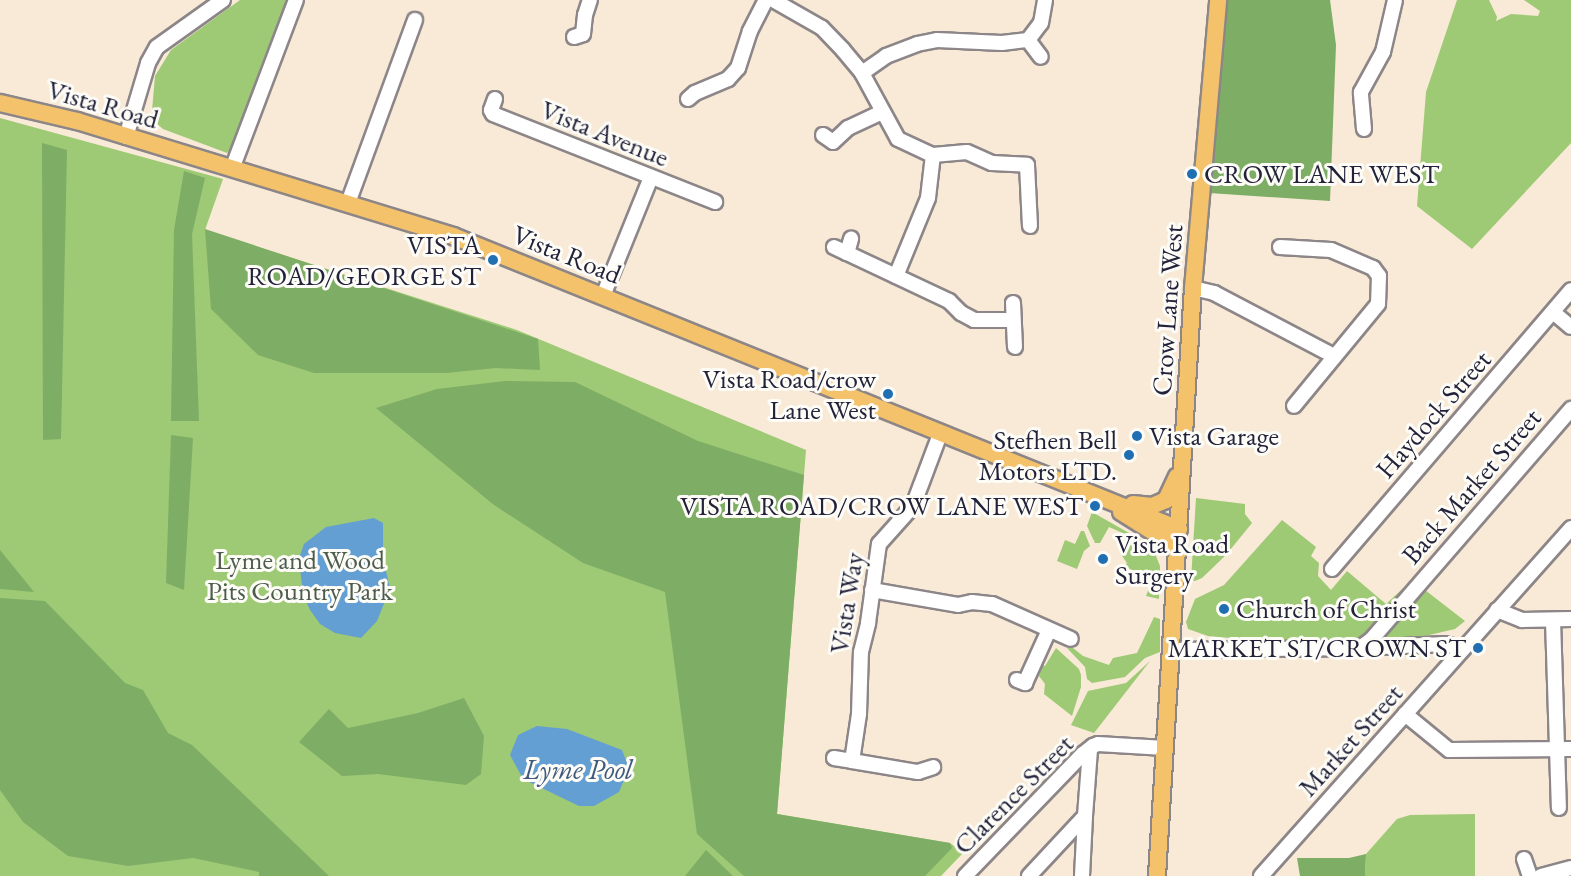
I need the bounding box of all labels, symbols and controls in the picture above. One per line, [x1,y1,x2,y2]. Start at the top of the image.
street label: Vista Road [44,73,162,135]
street label: Vista Avenue [536,93,674,173]
place label: CROW LANE WEST [1204,158,1439,190]
marker: CROW LANE WEST [1185,167,1199,181]
street label: Vista Road [508,218,626,290]
street label: Crow Lane West [1145,223,1189,397]
place label: VISTA ROAD/GEORGE ST [247,228,481,291]
marker: VISTA ROAD/GEORGE ST [486,253,500,267]
street label: Haydock Street [1369,343,1497,485]
place label: Vista Road/crow Lane West [702,362,876,425]
marker: Vista Road/crow Lane West [881,387,895,401]
street label: Back Market Street [1395,402,1547,570]
place label: Vista Garage [1149,420,1279,452]
place label: Stefhen Bell Motors LTD. [978,423,1117,486]
marker: Vista Garage [1130,429,1144,443]
marker: Stefhen Bell Motors LTD. [1122,448,1136,462]
place label: VISTA ROAD/CROW LANE WEST [680,490,1083,522]
marker: VISTA ROAD/CROW LANE WEST [1088,499,1102,513]
place label: Vista Road Surgery [1115,527,1229,590]
park label: Lyme and Wood Pits Country Park [207,543,393,606]
street label: Vista Way [822,550,870,656]
marker: Vista Road Surgery [1096,552,1110,566]
place label: Church of Christ [1236,593,1416,625]
marker: Church of Christ [1217,602,1231,616]
place label: MARKET ST/CROWN ST [1167,632,1466,664]
marker: MARKET ST/CROWN ST [1471,641,1485,655]
street label: Market Street [1291,677,1409,803]
street label: Clarence Street [946,727,1080,861]
water label: Lyme Pool [523,752,633,786]

